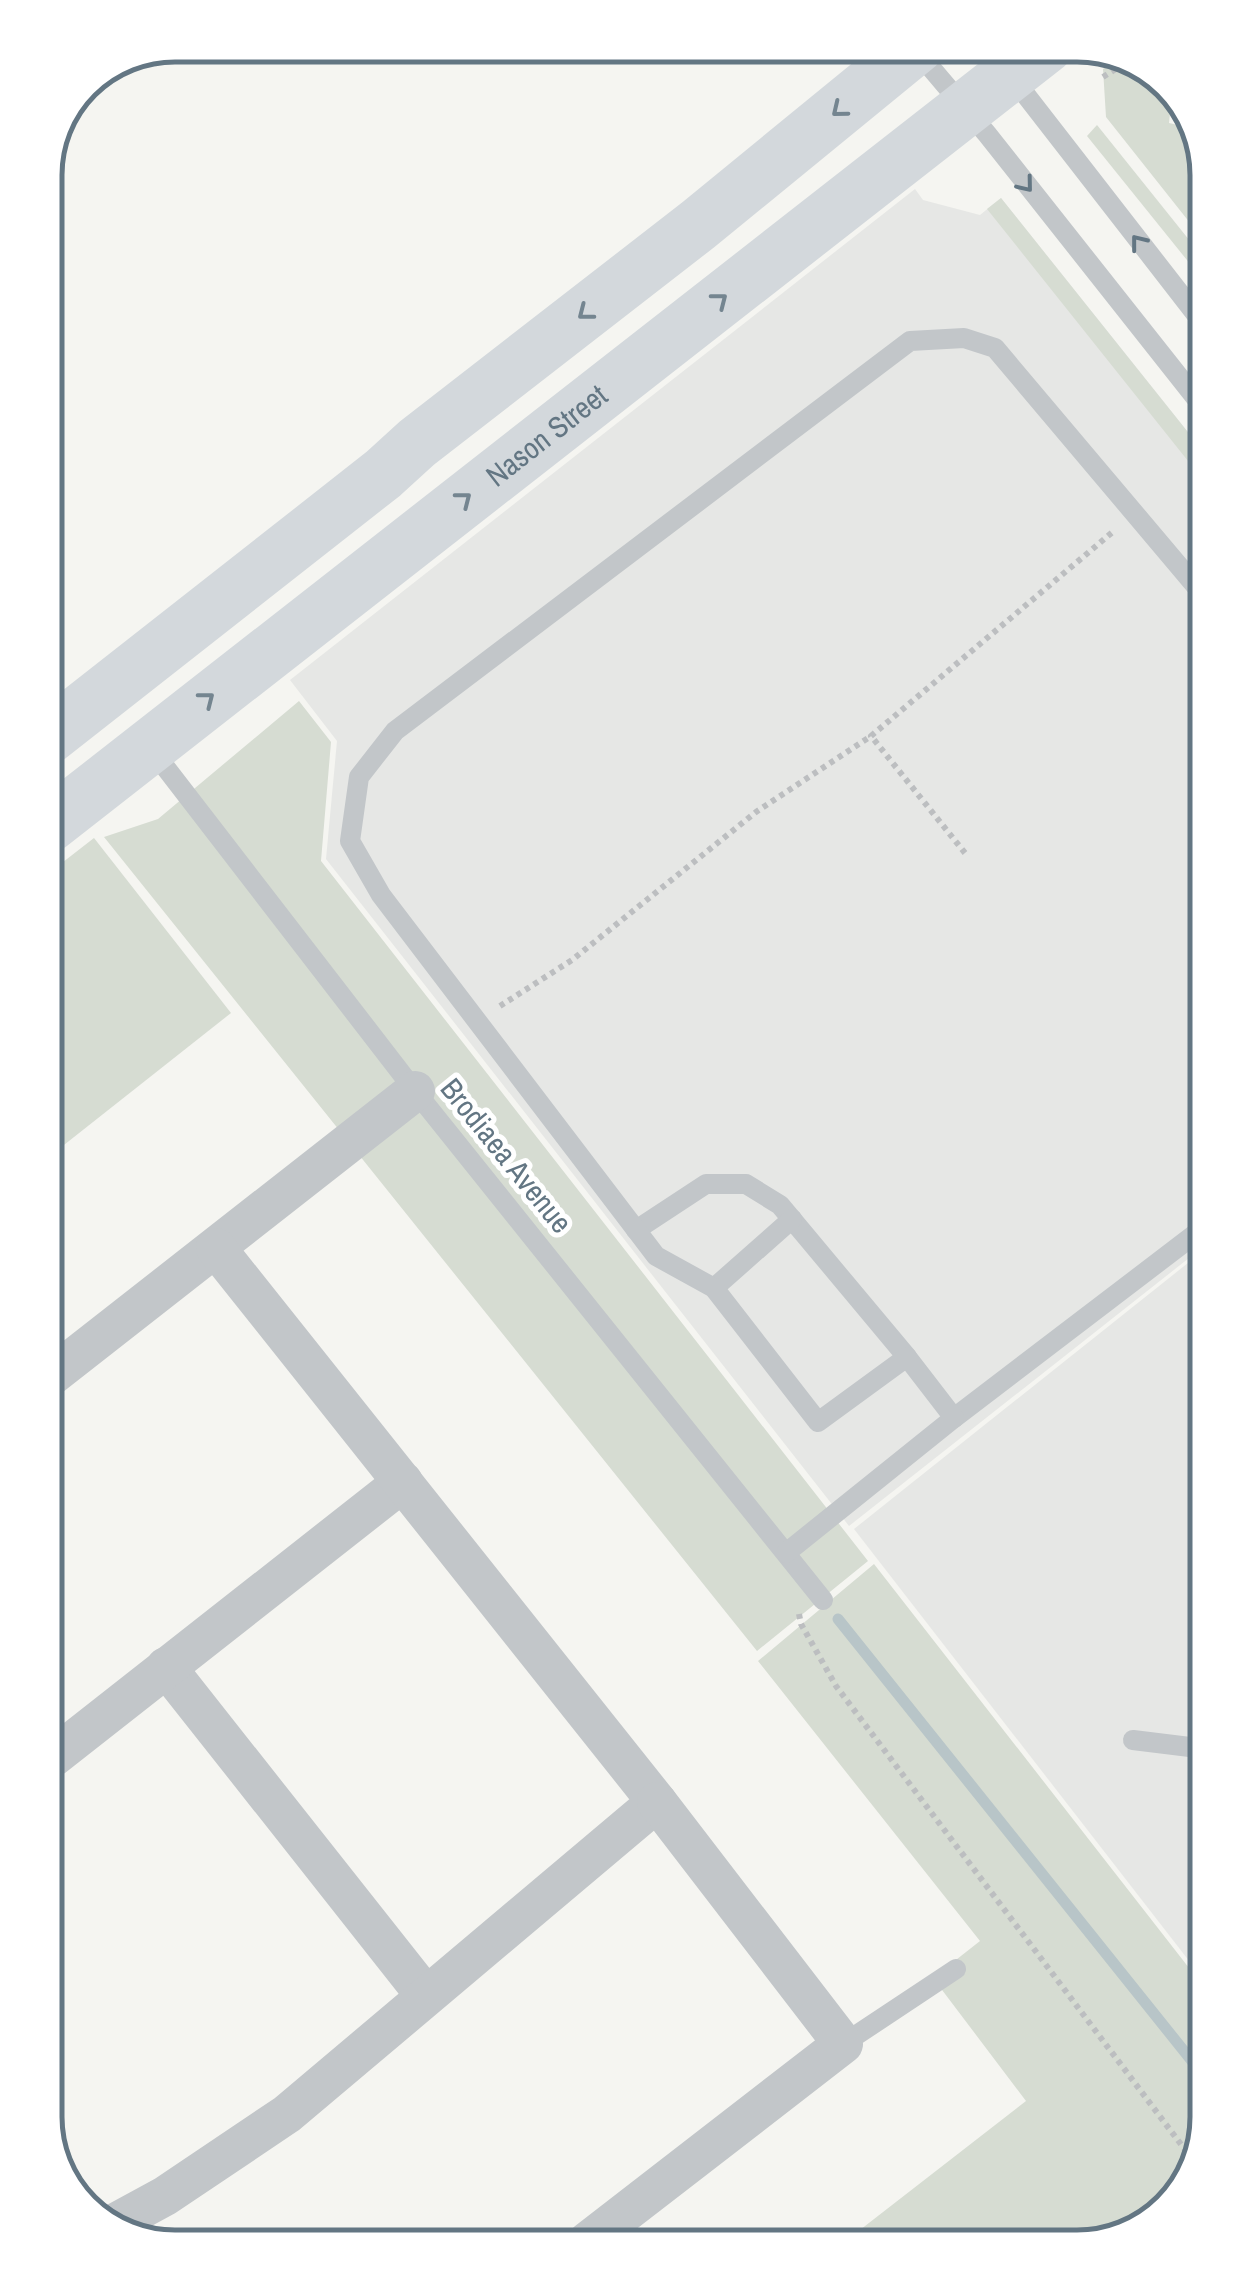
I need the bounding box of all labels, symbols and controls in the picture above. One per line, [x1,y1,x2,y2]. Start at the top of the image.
one-way arrow [832,98,850,116]
one-way arrow [1014,174,1032,192]
one-way arrow [1133,235,1150,253]
one-way arrow [709,294,727,312]
one-way arrow [579,302,597,319]
street label: Nason Street [477,375,615,495]
one-way arrow [452,494,470,511]
one-way arrow [196,693,214,711]
street label: Brodiaea Avenue [432,1070,582,1241]

